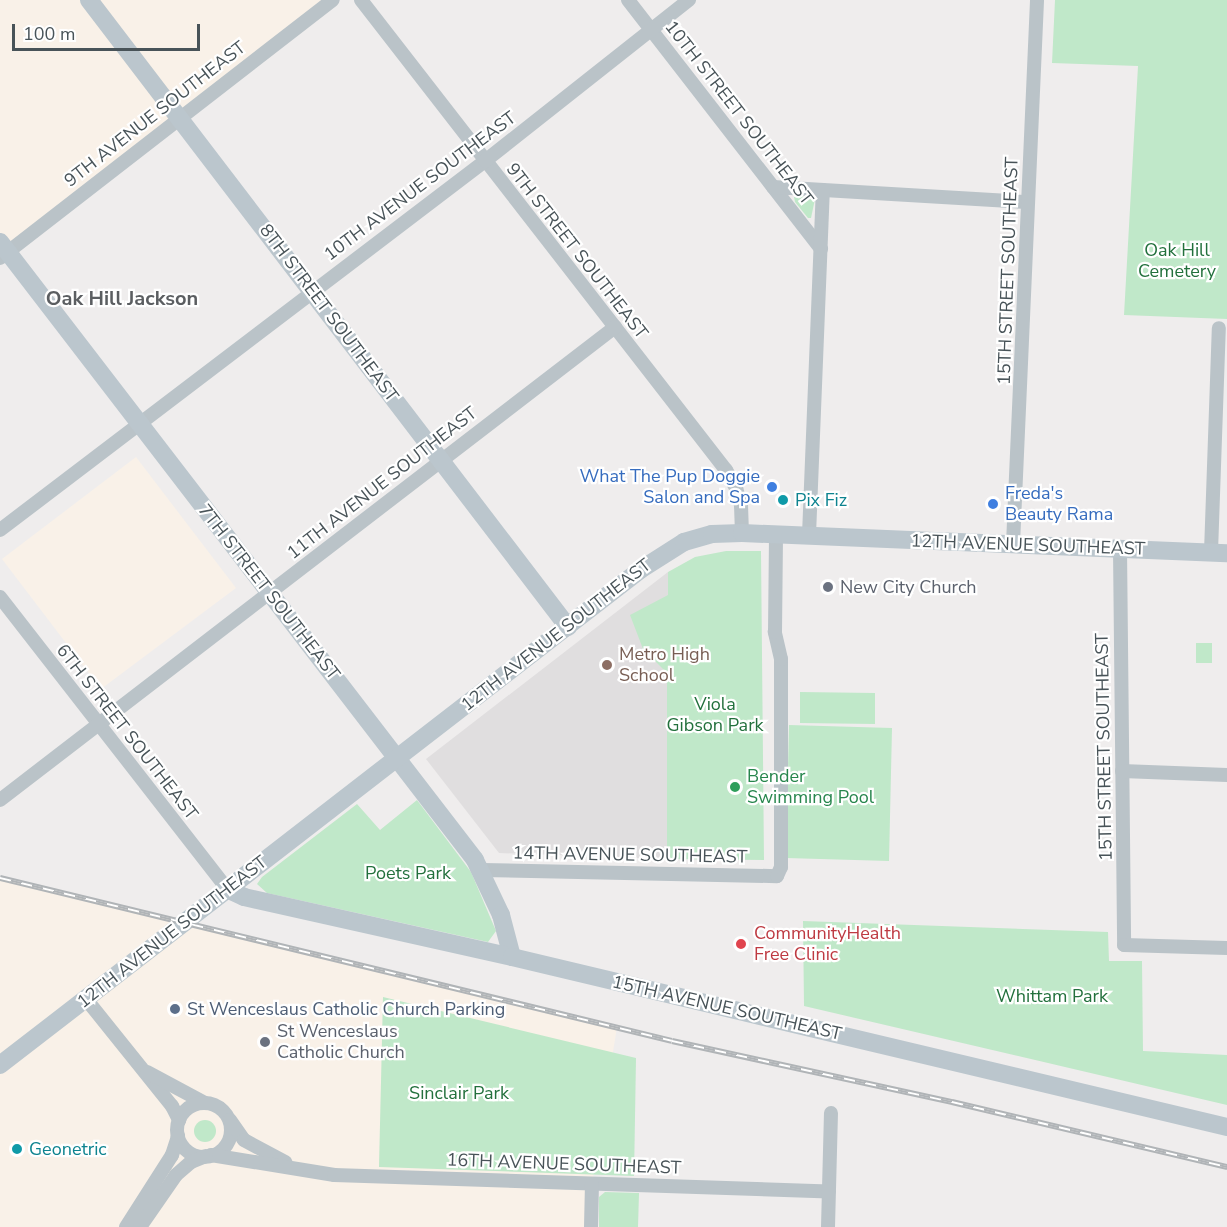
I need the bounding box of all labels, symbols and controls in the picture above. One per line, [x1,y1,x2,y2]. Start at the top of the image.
scale bar [15,12,202,50]
street label: 10TH STREET SOUTHEAST [660,16,818,210]
text: 100 m [23,22,75,46]
street label: 9TH AVENUE SOUTHEAST [60,37,250,191]
street label: 10TH AVENUE SOUTHEAST [320,107,520,265]
street label: 15TH STREET SOUTHEAST [993,157,1023,385]
street label: 9TH STREET SOUTHEAST [502,159,652,343]
street label: 8TH STREET SOUTHEAST [255,220,403,406]
park label: Oak Hill Cemetery [1138,240,1216,282]
district label: Oak Hill Jackson [46,286,198,310]
street label: 11TH AVENUE SOUTHEAST [283,402,481,564]
place label: What The Pup Doggie Salon and Spa [580,466,760,508]
marker: What The Pup Doggie Salon and Spa [765,480,779,494]
place label: Freda's Beauty Rama [1005,483,1113,526]
place label: Pix Fiz [795,489,847,511]
marker: Pix Fiz [776,493,790,507]
marker: Freda's Beauty Rama [986,497,1000,511]
street label: 7TH STREET SOUTHEAST [194,500,344,684]
street label: 12TH AVENUE SOUTHEAST [910,530,1146,560]
street label: 12TH AVENUE SOUTHEAST [457,554,655,716]
place label: New City Church [840,576,976,598]
marker: New City Church [821,580,835,594]
street label: 15TH STREET SOUTHEAST [1091,633,1117,861]
street label: 6TH STREET SOUTHEAST [52,640,202,824]
place label: Metro High School [619,644,710,686]
marker: Metro High School [600,658,614,672]
park label: Viola Gibson Park [666,694,764,736]
place label: Bender Swimming Pool [747,766,874,808]
marker: Bender Swimming Pool [728,780,742,794]
street label: 14TH AVENUE SOUTHEAST [512,842,748,868]
street label: 12TH AVENUE SOUTHEAST [73,851,271,1013]
park label: Poets Park [365,862,451,884]
place label: CommunityHealth Free Clinic [754,923,901,966]
marker: CommunityHealth Free Clinic [732,935,750,953]
street label: 15TH AVENUE SOUTHEAST [610,971,844,1045]
park label: Whittam Park [996,985,1108,1007]
place label: St Wenceslaus Catholic Church Parking [187,998,505,1020]
marker: St Wenceslaus Catholic Church Parking [168,1002,182,1016]
place label: St Wenceslaus Catholic Church [277,1021,405,1064]
marker: St Wenceslaus Catholic Church [258,1035,272,1049]
park label: Sinclair Park [409,1082,509,1104]
place label: Geonetric [29,1138,107,1160]
marker: Geonetric [10,1142,24,1156]
street label: 16TH AVENUE SOUTHEAST [446,1149,682,1179]

